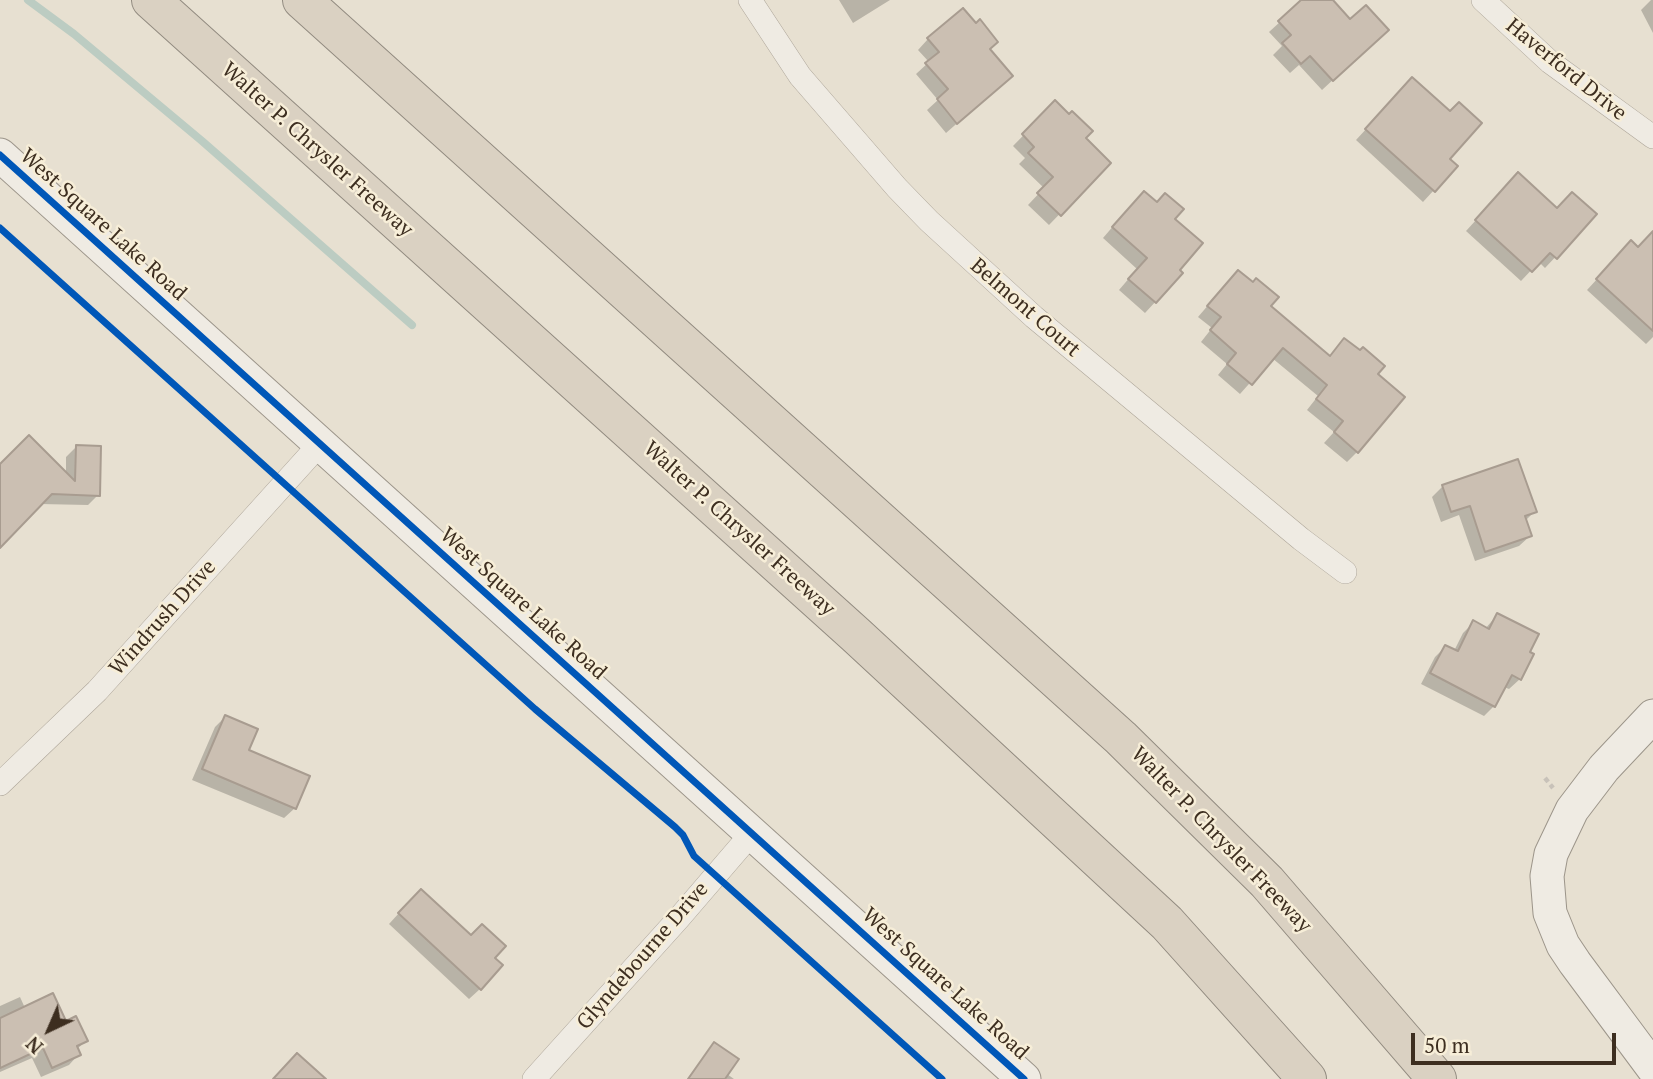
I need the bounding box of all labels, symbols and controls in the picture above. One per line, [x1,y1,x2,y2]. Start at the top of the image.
street label: Haverford Drive [1501,14,1631,126]
street label: Walter P. Chrysler Freeway [216,57,418,243]
street label: West Square Lake Road [15,144,191,306]
street label: Belmont Court [965,253,1085,363]
street label: Walter P. Chrysler Freeway [638,436,840,622]
street label: West Square Lake Road [435,523,611,685]
street label: Windrush Drive [105,555,221,681]
street label: Walter P. Chrysler Freeway [1126,742,1316,938]
street label: Glyndebourne Drive [572,877,714,1035]
street label: West Square Lake Road [857,903,1033,1065]
north arrow [14,995,84,1065]
scale bar [1415,1020,1620,1064]
text: N [20,1031,48,1059]
text: 50 m [1424,1031,1470,1059]

